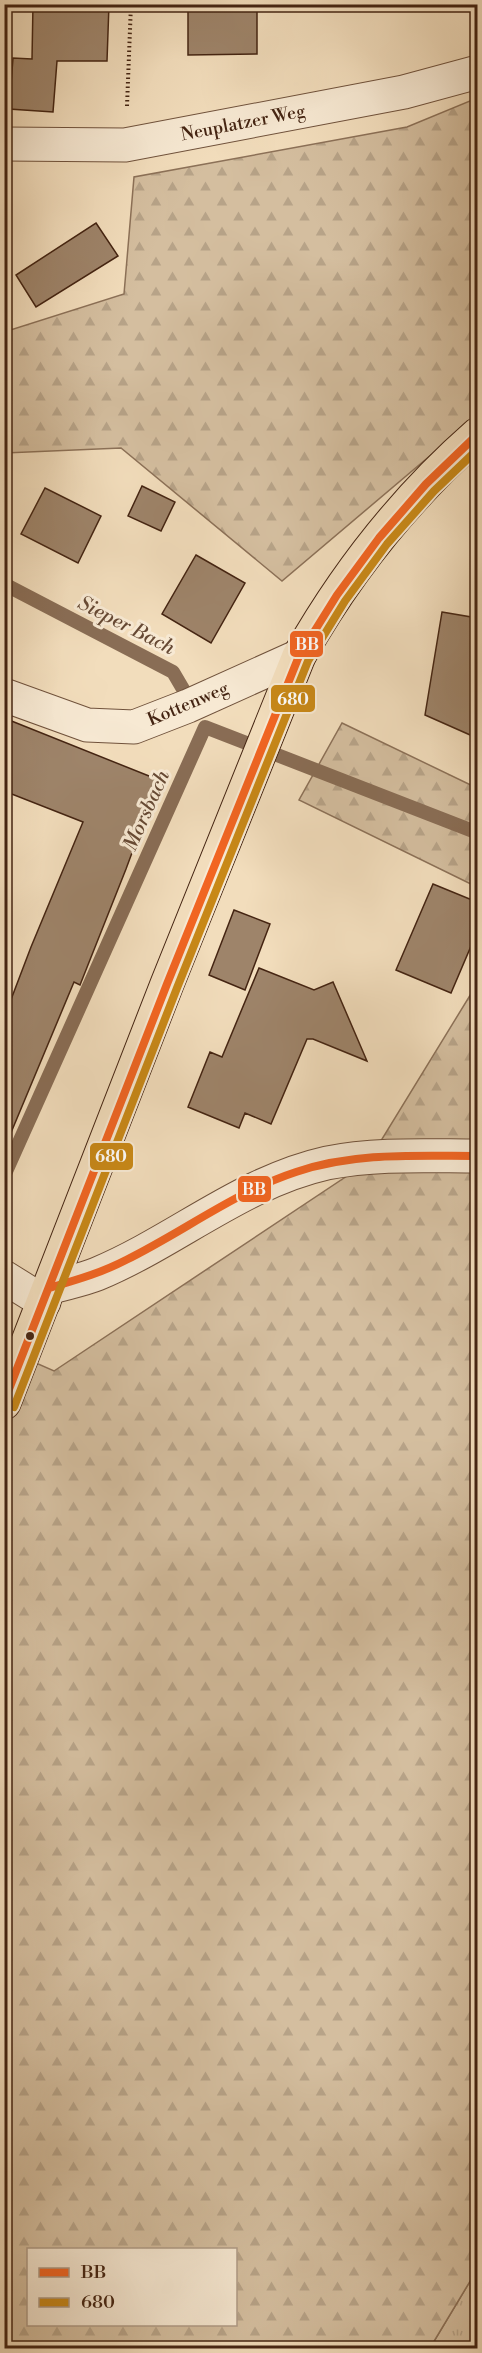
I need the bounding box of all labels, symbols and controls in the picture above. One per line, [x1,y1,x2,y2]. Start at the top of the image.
street label: Neuplatzer Weg [179,100,308,146]
water label: Sieper Bach [73,591,179,661]
line badge: BB [289,630,324,658]
text: BB [295,635,319,655]
street label: Kottenweg [144,676,233,731]
line badge: 680 [270,684,316,713]
text: 680 [277,690,309,710]
water label: Morsbach [118,766,176,855]
line badge: 680 [89,1142,134,1171]
text: 680 [95,1147,127,1167]
line badge: BB [237,1175,272,1203]
text: BB [242,1180,266,1200]
unlabelled marker [24,1330,36,1342]
legend [27,2248,237,2326]
text: BB [80,2261,106,2284]
text: 680 [81,2291,115,2314]

